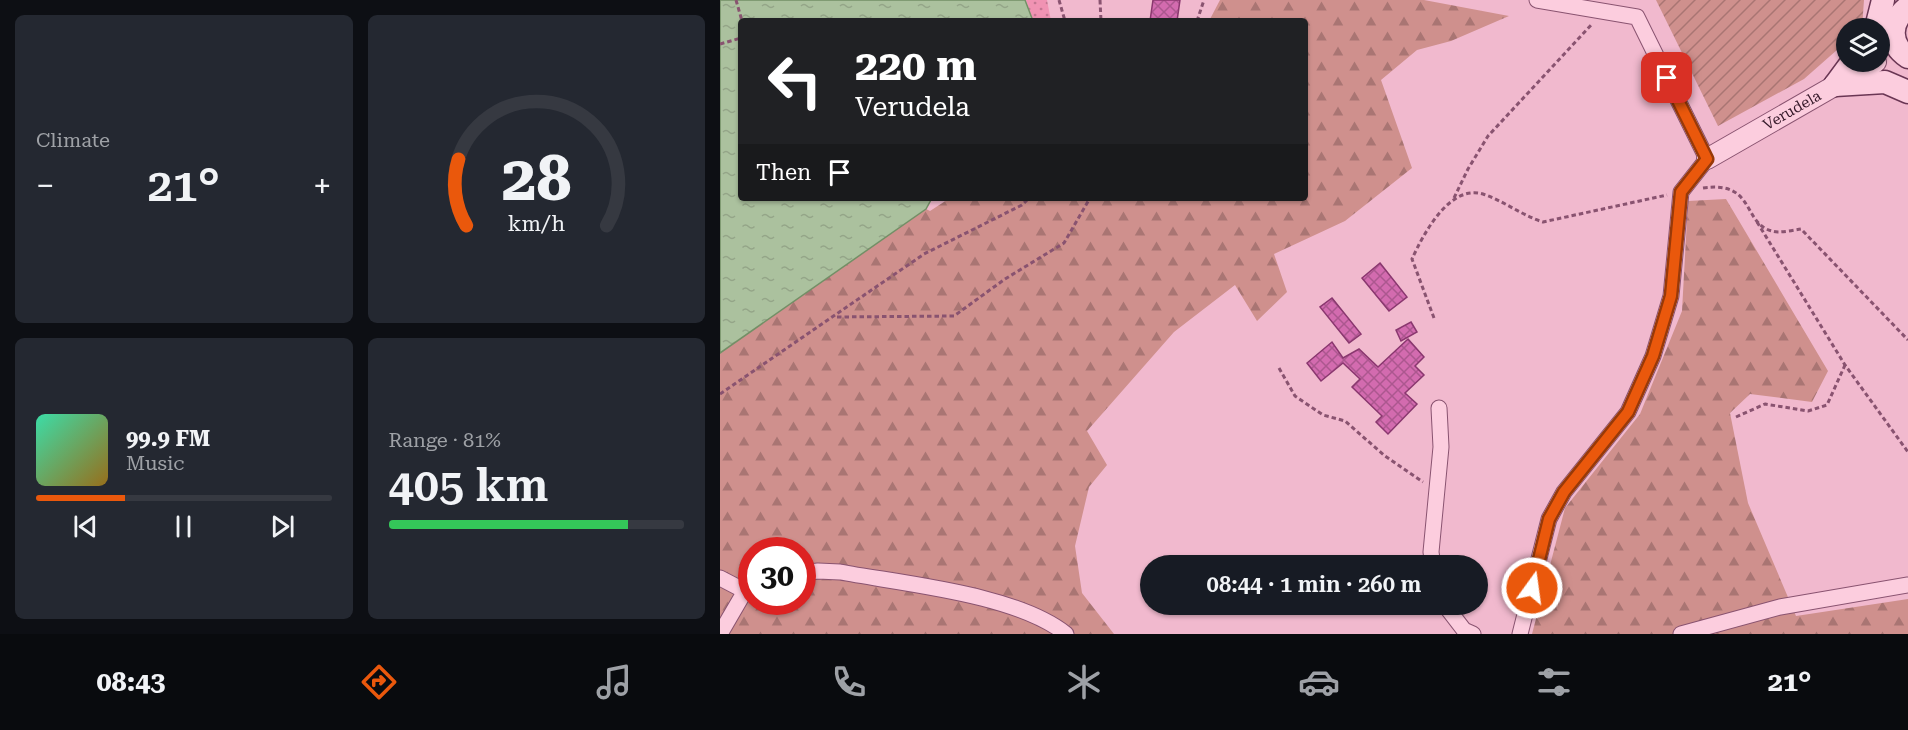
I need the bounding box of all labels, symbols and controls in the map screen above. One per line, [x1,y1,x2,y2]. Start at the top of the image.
map controls [1836,18,1890,72]
button: layers [1836,18,1890,72]
text: 220 m [855,41,977,90]
icon: left [756,42,834,120]
pin [1641,52,1692,103]
icon: arrive [1650,61,1683,94]
street label: Verudela [1760,86,1824,134]
text: Verudela [855,91,970,123]
text: Climate [36,128,110,152]
text: 28 [501,142,571,215]
icon: arrive [823,156,856,189]
text: 21° [147,159,220,212]
text: Then [756,160,811,185]
text: − [36,166,54,205]
text: + [313,166,331,205]
text: km/h [508,211,565,236]
text: 99.9 FM [126,426,210,451]
text: Range · 81% [389,428,501,452]
text: Music [126,451,185,475]
text: 405 km [389,459,548,512]
icon: previous [69,510,102,543]
icon: pause [167,510,200,543]
icon: next [266,510,299,543]
speed limit sign: 30 [738,537,816,615]
position arrow [1500,556,1564,620]
text: 08:44 · 1 min · 260 m [1207,572,1421,597]
icon: directions [358,661,400,703]
icon: music [593,661,635,703]
icon: phone [828,661,870,703]
icon: climate [1063,661,1105,703]
icon: car [1298,661,1340,703]
icon: filters [1533,661,1575,703]
text: 08:43 [96,666,165,698]
text: 21° [1768,666,1812,698]

